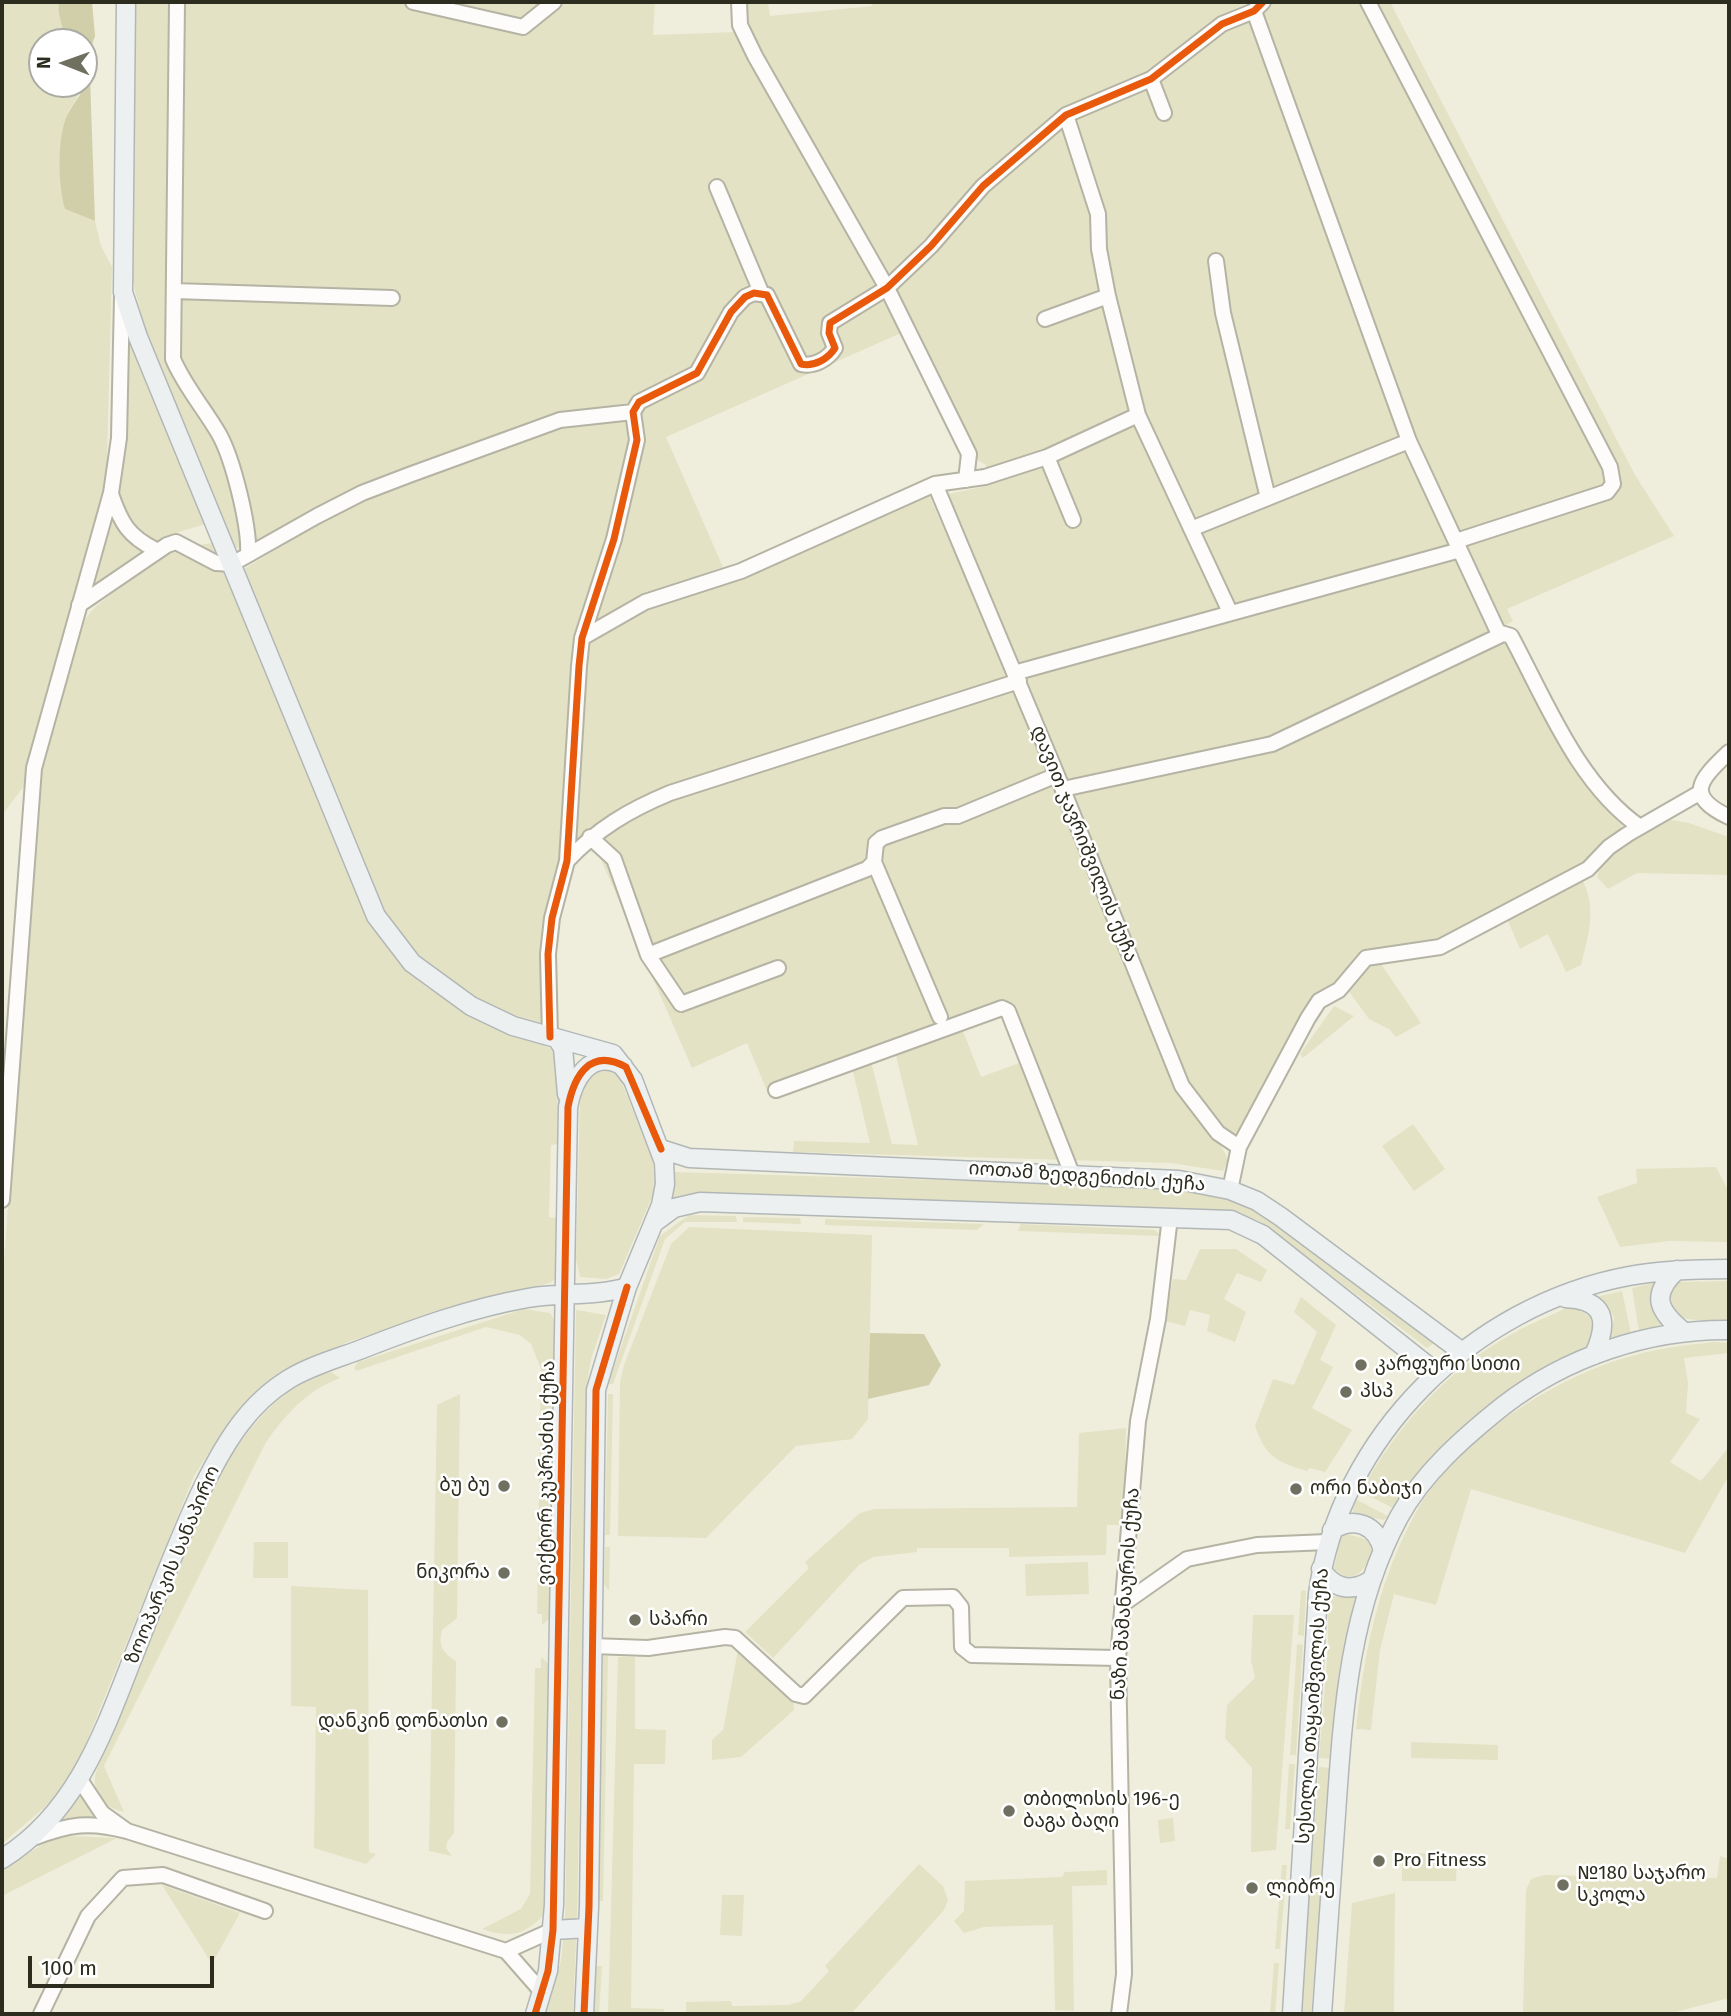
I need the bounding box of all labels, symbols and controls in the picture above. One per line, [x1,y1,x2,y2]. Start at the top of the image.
north arrow [28,28,98,98]
text: N [32,56,55,69]
street label: დავით ჯავრიშვილის ქუჩა [1026,722,1142,966]
street label: იოთამ ზედგენიძის ქუჩა [968,1157,1206,1197]
place label: კარფური სითი [1375,1354,1520,1376]
marker: კარფური სითი [1353,1357,1369,1373]
street label: ვიქტორ კუპრაძის ქუჩა [534,1360,560,1586]
place label: პსპ [1360,1381,1393,1403]
marker: პსპ [1338,1384,1354,1400]
street label: ზოოპარკის სანაპირო [121,1462,225,1668]
place label: ბუ ბუ [439,1475,490,1497]
marker: ბუ ბუ [496,1478,512,1494]
place label: ორი ნაბიჯი [1310,1478,1422,1500]
marker: ორი ნაბიჯი [1288,1481,1304,1497]
street label: ნაზი შამანაურის ქუჩა [1107,1487,1145,1701]
place label: ნიკორა [416,1562,490,1584]
marker: ნიკორა [496,1565,512,1581]
street label: სესილია თაყაიშვილის ქუჩა [1292,1567,1334,1845]
place label: სპარი [649,1609,708,1631]
marker: სპარი [627,1612,643,1628]
place label: დანკინ დონათსი [318,1711,488,1733]
marker: დანკინ დონათსი [494,1714,510,1730]
place label: თბილისის 196-ე ბაგა ბაღი [1023,1789,1180,1833]
marker: თბილისის 196-ე ბაგა ბაღი [1001,1803,1017,1819]
place label: Pro Fitness [1393,1850,1486,1872]
marker: Pro Fitness [1371,1853,1387,1869]
place label: №180 საჯარო სკოლა [1577,1863,1706,1907]
place label: ლიბრე [1266,1877,1335,1899]
marker: №180 საჯარო სკოლა [1555,1877,1571,1893]
marker: ლიბრე [1244,1880,1260,1896]
scale bar [32,1942,217,1986]
text: 100 m [41,1955,97,1981]

